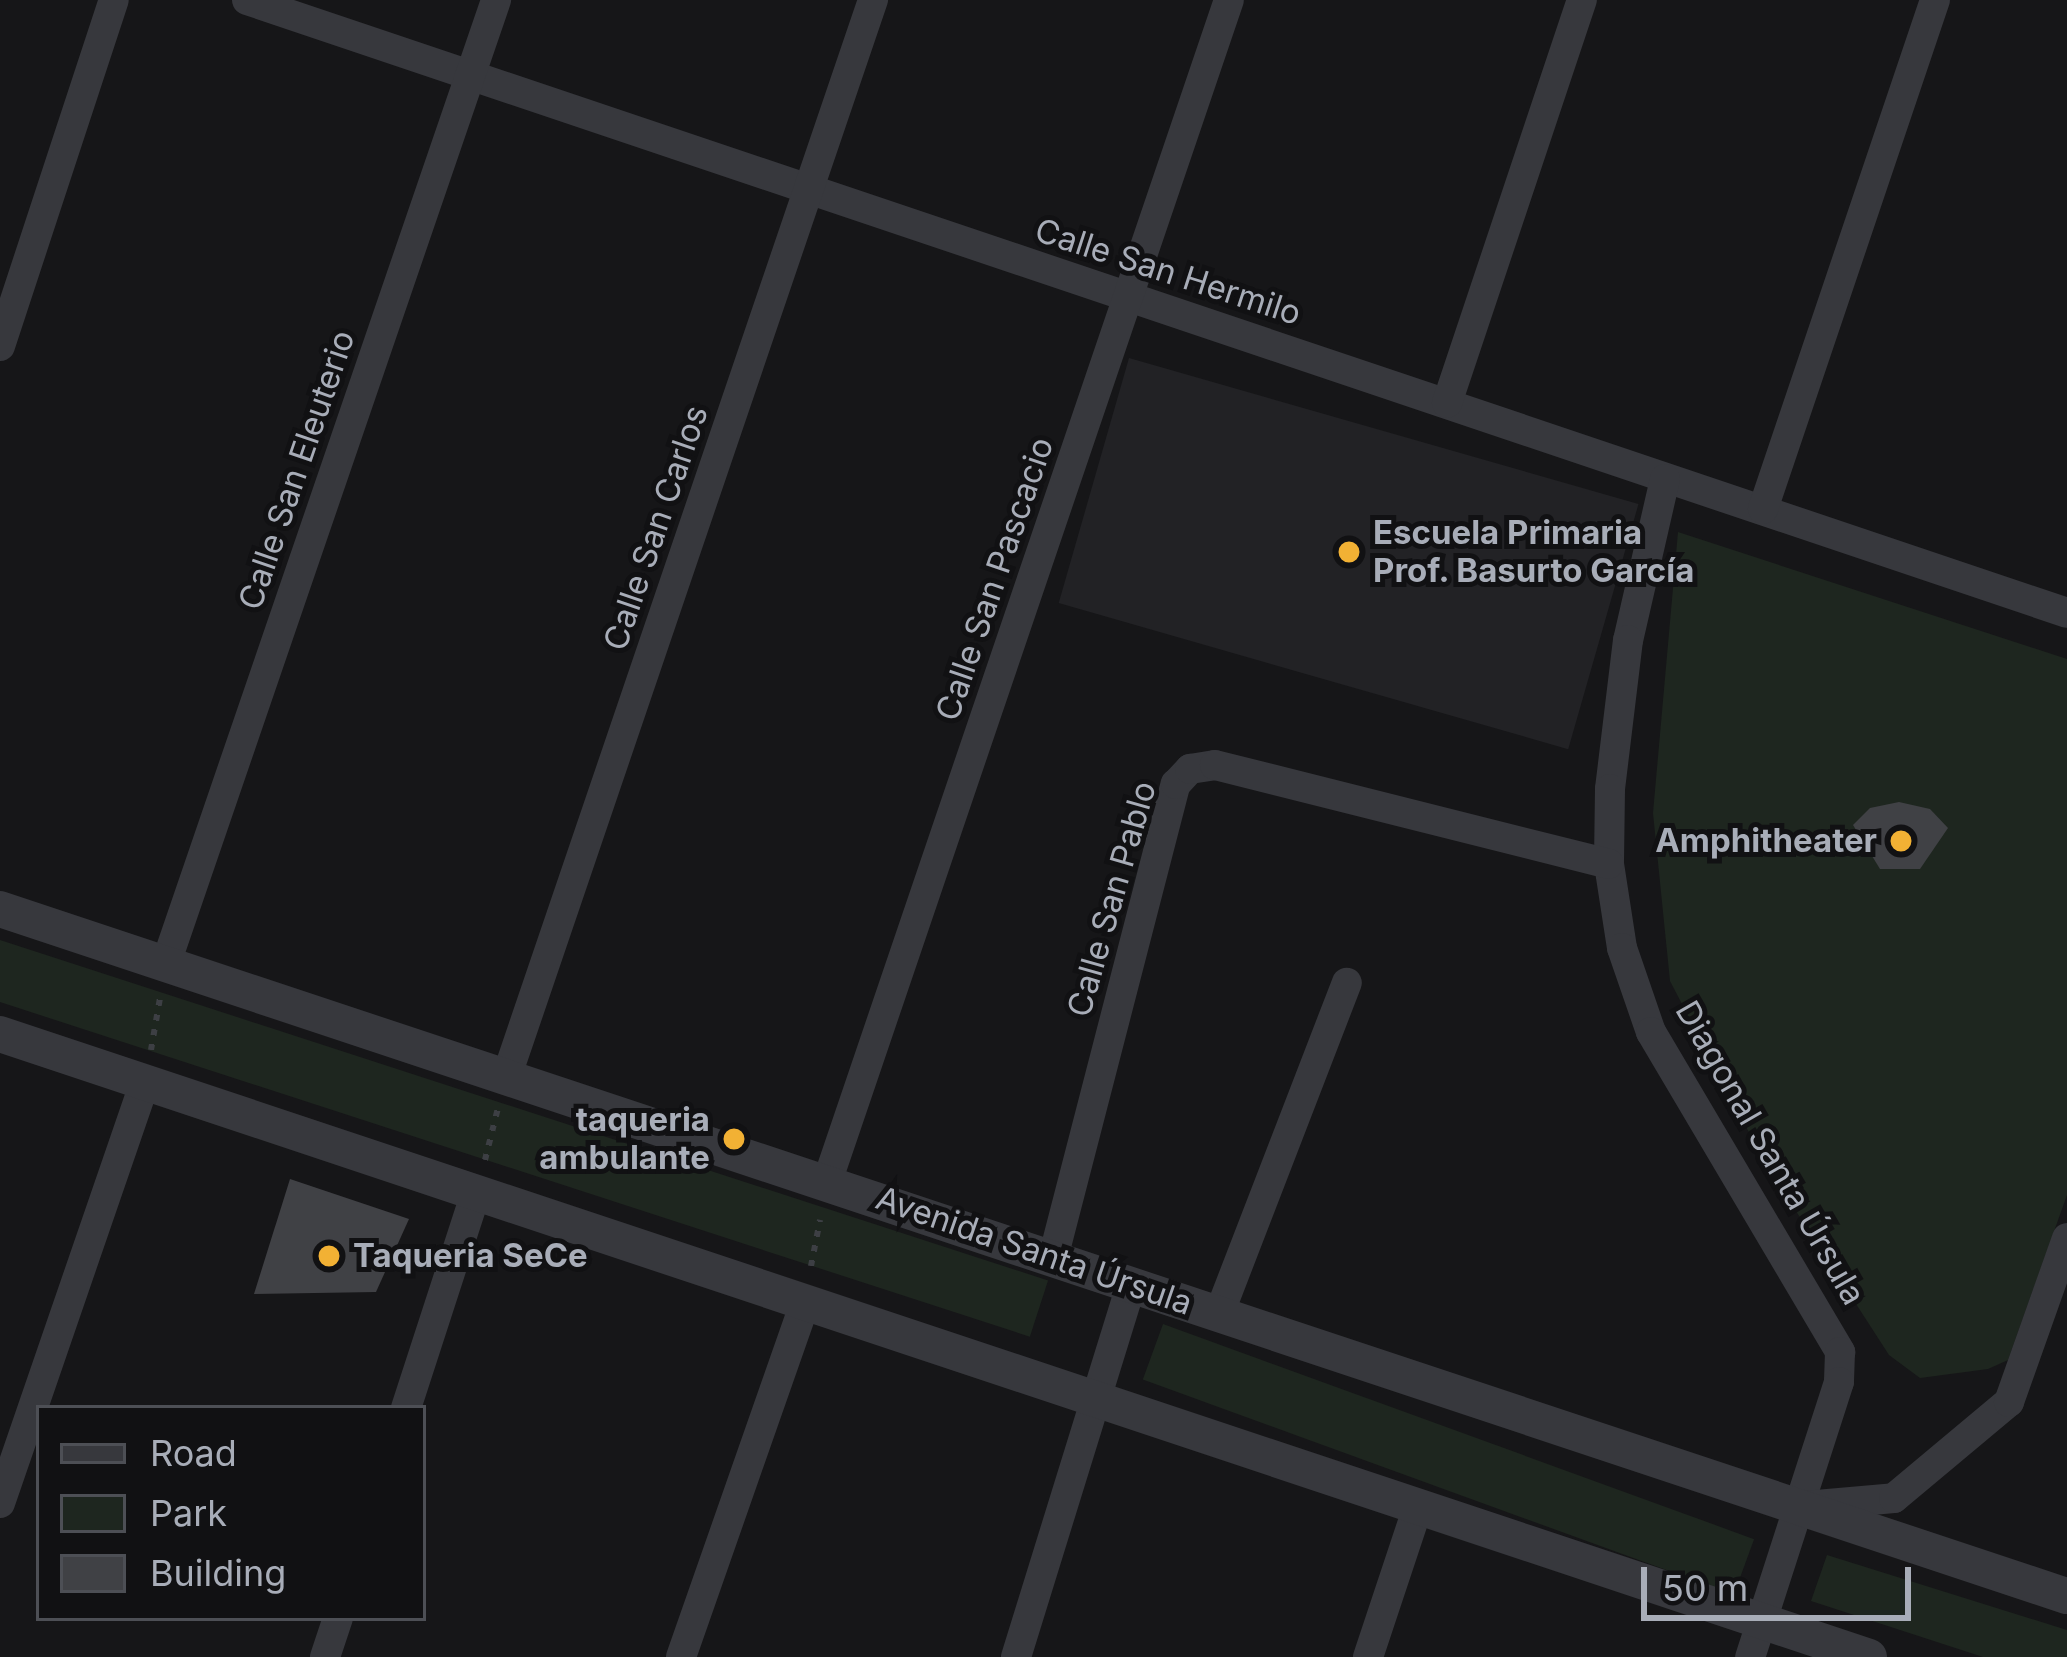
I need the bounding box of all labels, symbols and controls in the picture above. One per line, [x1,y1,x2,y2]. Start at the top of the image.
street label: Calle San Hermilo [1030,210,1306,334]
street label: Calle San Eleuterio [231,325,363,615]
street label: Calle San Carlos [596,400,716,656]
street label: Calle San Pascacio [928,432,1062,726]
place label: Escuela Primaria Prof. Basurto García [1373,513,1695,591]
marker: Escuela Primaria Prof. Basurto García [1336,539,1362,565]
street label: Calle San Pablo [1059,777,1165,1021]
place label: Amphitheater [1655,821,1877,861]
marker: Amphitheater [1888,828,1914,854]
street label: Diagonal Santa Úrsula [1667,994,1873,1312]
place label: taqueria ambulante [539,1100,710,1178]
marker: taqueria ambulante [721,1126,747,1152]
street label: Avenida Santa Úrsula [871,1178,1197,1324]
place label: Taqueria SeCe [353,1236,588,1276]
marker: Taqueria SeCe [316,1243,342,1269]
legend [36,1405,426,1621]
text: Road [150,1431,237,1475]
text: Park [150,1491,227,1535]
scale bar [1647,1543,1917,1617]
text: Building [150,1551,286,1595]
text: 50 m [1662,1566,1748,1610]

